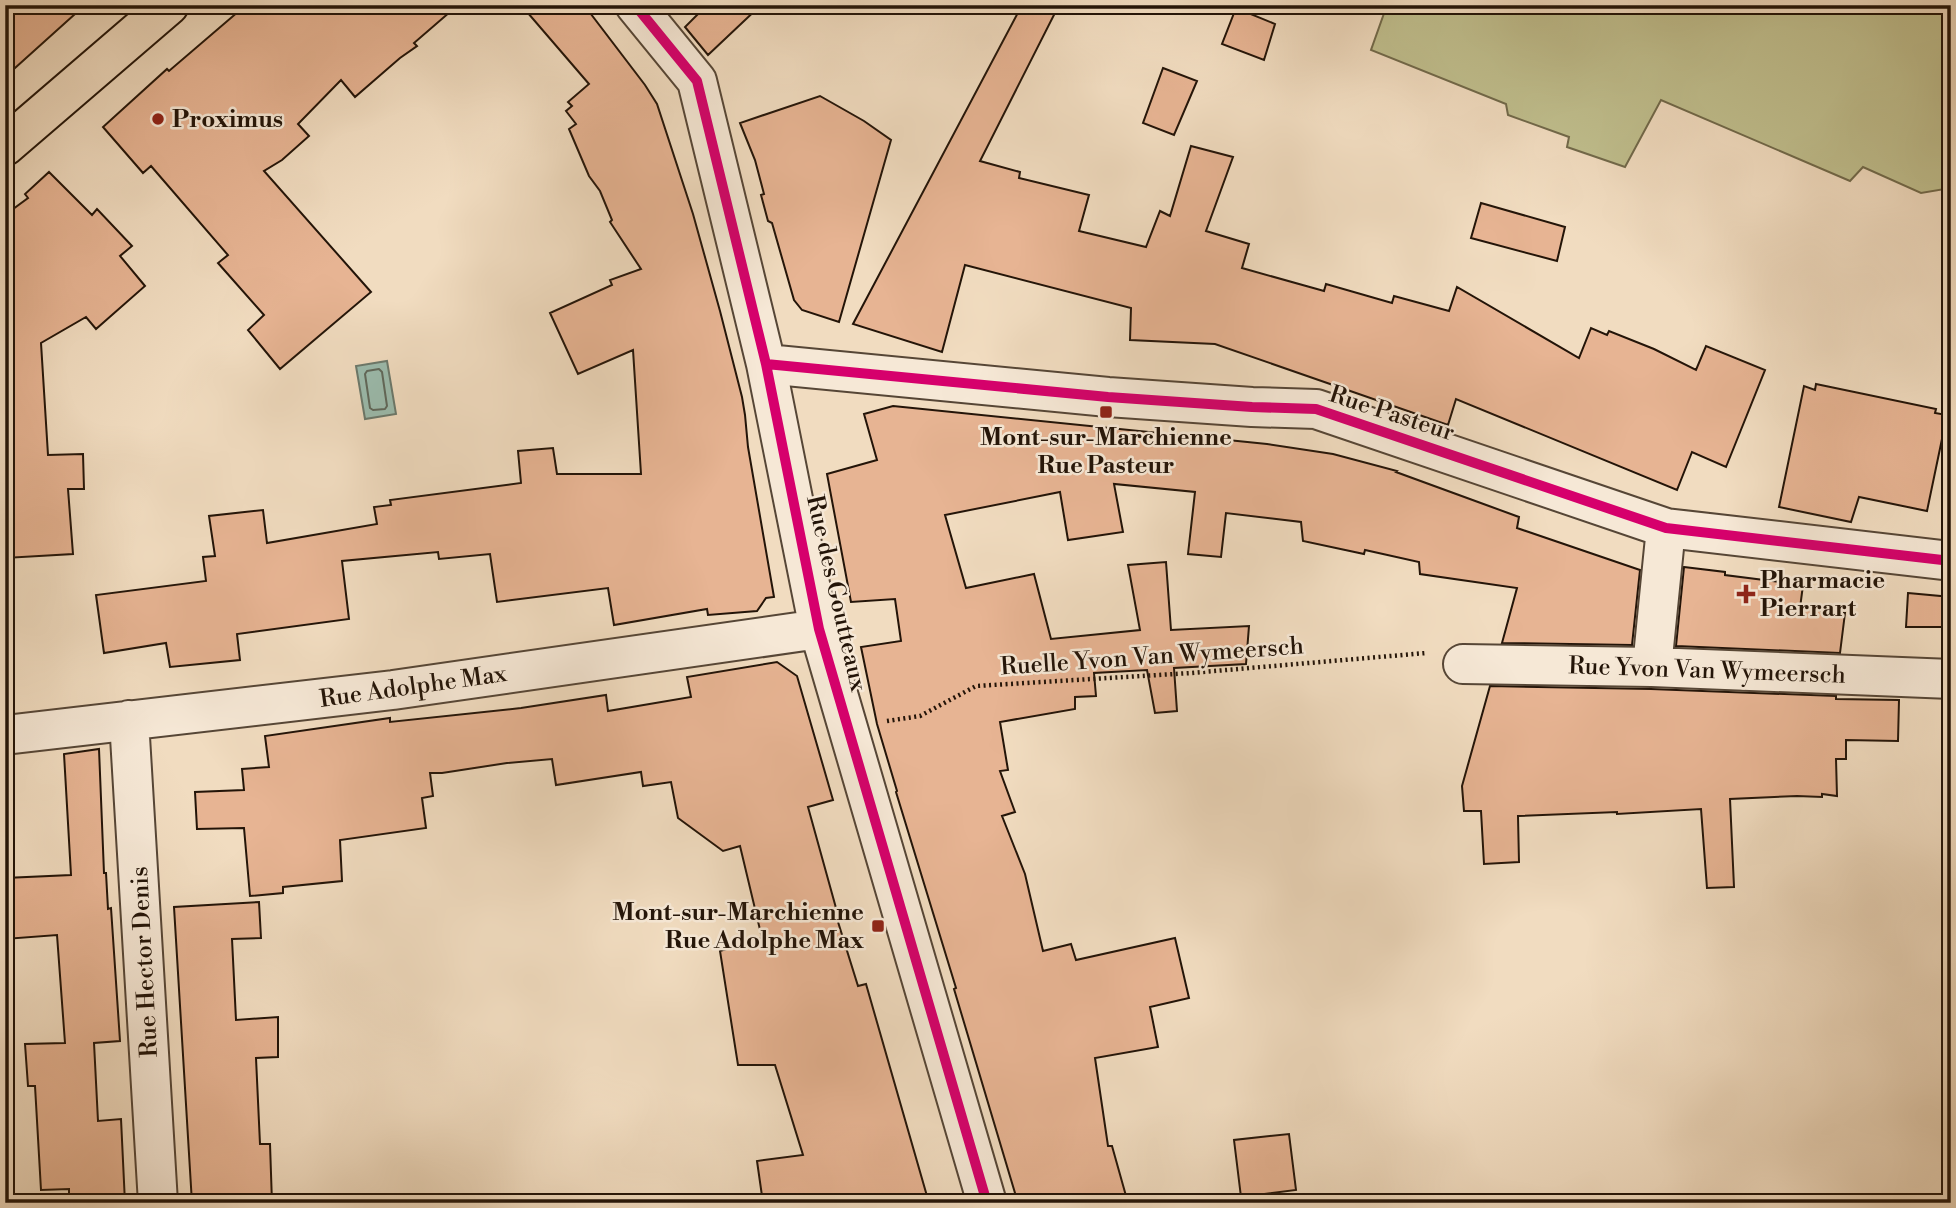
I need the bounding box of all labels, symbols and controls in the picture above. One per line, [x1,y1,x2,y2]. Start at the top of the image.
place label: Proximus [172,105,283,135]
marker: Proximus [150,111,166,127]
street label: Rue Pasteur [1325,380,1458,448]
marker: Mont-sur-Marchienne Rue Pasteur [1098,404,1114,420]
place label: Mont-sur-Marchienne Rue Pasteur [980,423,1232,481]
street label: Rue des Goutteaux [799,492,873,695]
place label: Pharmacie Pierrart [1760,566,1885,624]
marker: Pharmacie Pierrart [1738,586,1754,602]
street label: Ruelle Yvon Van Wymeersch [999,631,1305,683]
street label: Rue Yvon Van Wymeersch [1568,651,1846,691]
street label: Rue Adolphe Max [318,659,509,715]
street label: Rue Hector Denis [125,866,165,1058]
place label: Mont-sur-Marchienne Rue Adolphe Max [612,898,864,956]
marker: Mont-sur-Marchienne Rue Adolphe Max [870,918,886,934]

